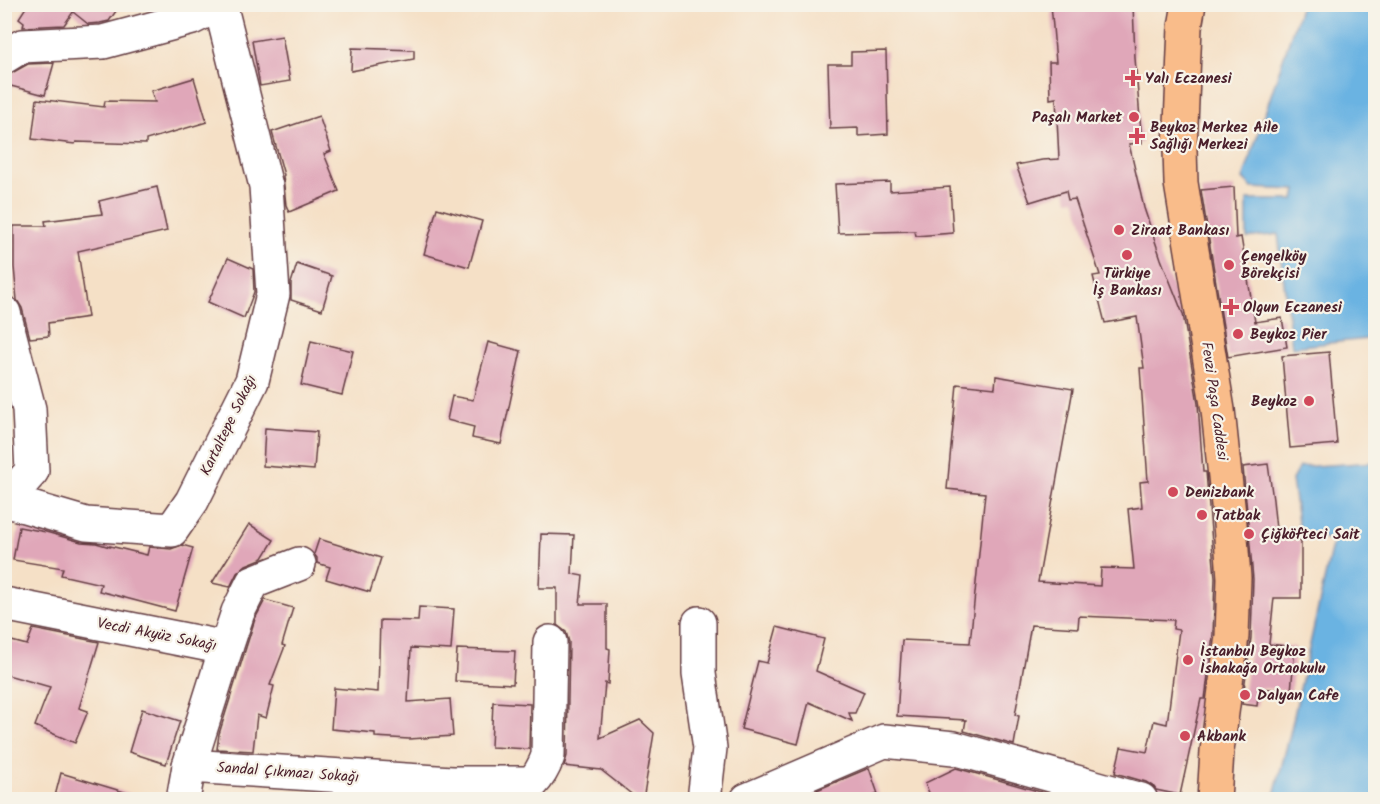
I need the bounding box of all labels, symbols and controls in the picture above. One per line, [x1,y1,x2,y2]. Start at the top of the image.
place label: Yalı Eczanesi [1145,67,1233,91]
marker: Yalı Eczanesi [1126,71,1140,85]
place label: Paşalı Market [1032,106,1122,130]
marker: Paşalı Market [1127,110,1141,124]
place label: Beykoz Merkez Aile Sağlığı Merkezi [1150,116,1279,157]
marker: Beykoz Merkez Aile Sağlığı Merkezi [1128,127,1146,145]
place label: Ziraat Bankası [1131,219,1229,243]
marker: Ziraat Bankası [1112,223,1126,237]
place label: Çengelköy Börekçisi [1241,245,1307,286]
marker: Türkiye İş Bankası [1120,248,1134,262]
marker: Çengelköy Börekçisi [1222,258,1236,272]
place label: Türkiye İş Bankası [1093,262,1161,303]
place label: Olgun Eczanesi [1243,296,1343,320]
marker: Olgun Eczanesi [1224,300,1238,314]
place label: Beykoz Pier [1250,323,1327,347]
marker: Beykoz Pier [1231,327,1245,341]
street label: Fevzi Paşa Caddesi [1194,340,1234,463]
street label: Kartaltepe Sokağı [194,371,264,480]
place label: Beykoz [1251,390,1297,414]
marker: Beykoz [1302,394,1316,408]
place label: Denizbank [1185,481,1254,505]
marker: Denizbank [1166,485,1180,499]
place label: Tatbak [1214,504,1261,528]
marker: Tatbak [1195,508,1209,522]
place label: Çiğköfteci Sait [1261,523,1360,547]
marker: Çiğköfteci Sait [1242,527,1256,541]
street label: Vecdi Akyüz Sokağı [95,612,219,658]
place label: İstanbul Beykoz İshakağa Ortaokulu [1200,640,1326,681]
marker: İstanbul Beykoz İshakağa Ortaokulu [1181,653,1195,667]
place label: Dalyan Cafe [1257,684,1340,708]
marker: Dalyan Cafe [1238,688,1252,702]
place label: Akbank [1197,725,1246,749]
marker: Akbank [1178,729,1192,743]
street label: Sandal Çıkmazı Sokağı [216,756,360,790]

